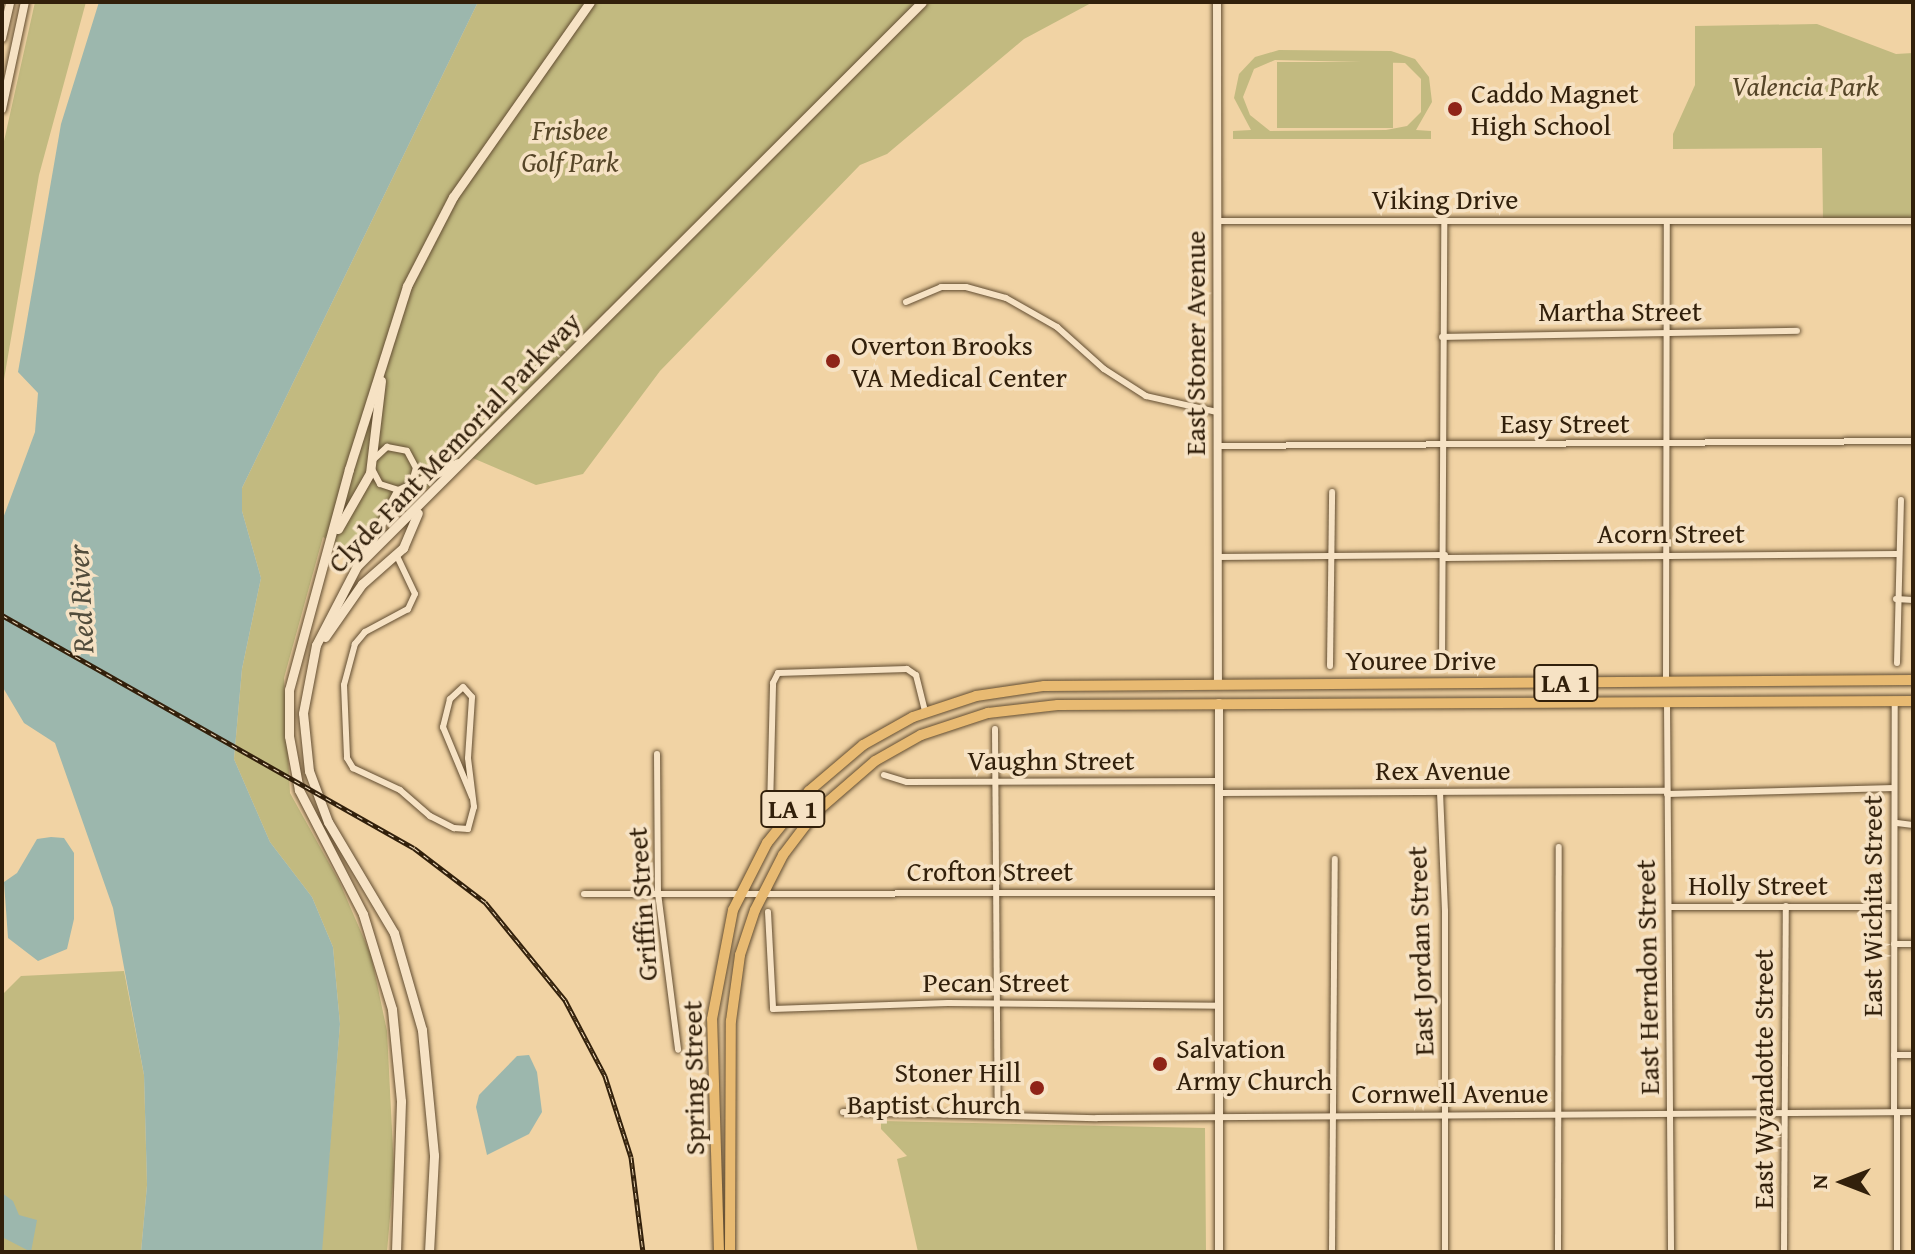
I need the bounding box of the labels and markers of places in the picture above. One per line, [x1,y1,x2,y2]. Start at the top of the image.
place label: Caddo Magnet High School [1471,76,1639,142]
marker: Caddo Magnet High School [1446,100,1464,118]
place label: Overton Brooks VA Medical Center [851,328,1067,394]
marker: Overton Brooks VA Medical Center [822,350,844,372]
place label: Salvation Army Church [1176,1031,1332,1097]
place label: Stoner Hill Baptist Church [847,1055,1021,1121]
marker: Salvation Army Church [1151,1055,1169,1073]
marker: Stoner Hill Baptist Church [1028,1079,1046,1097]

